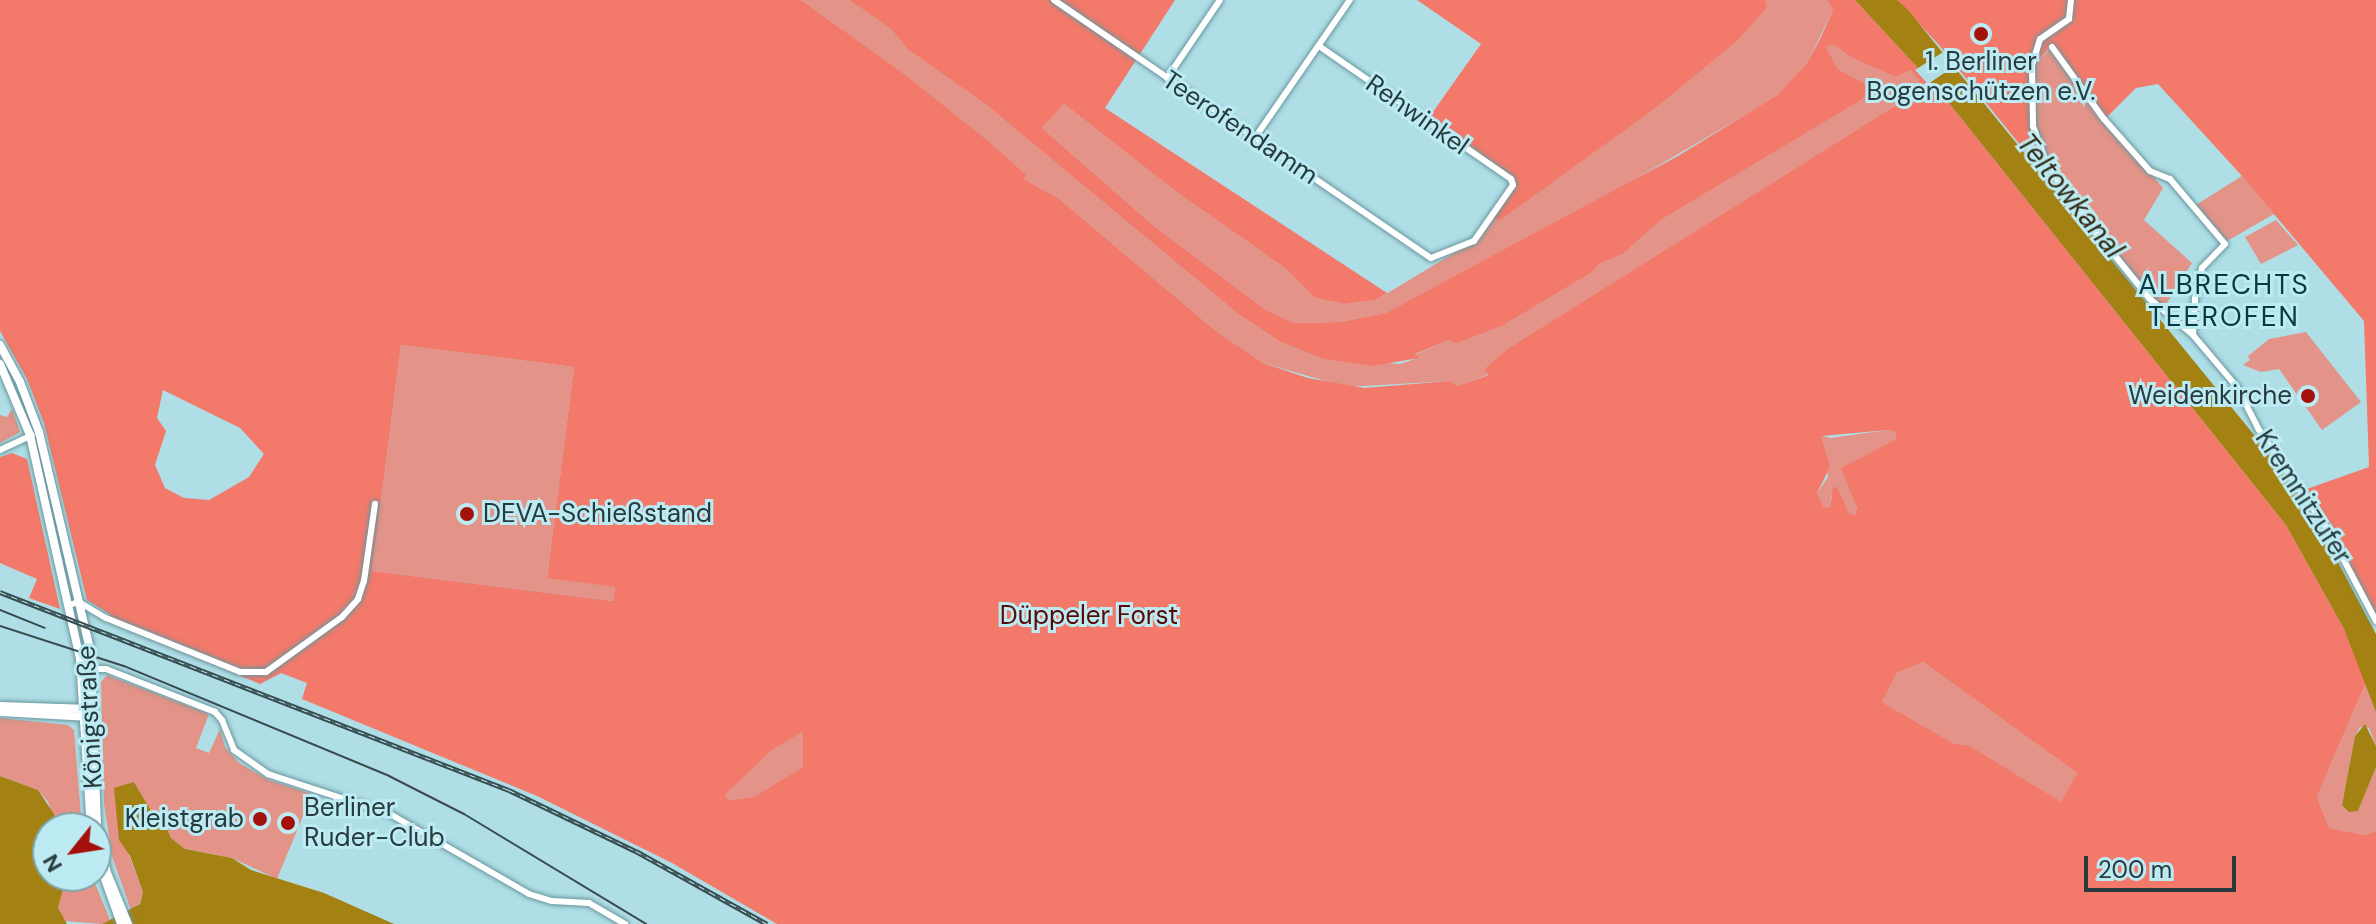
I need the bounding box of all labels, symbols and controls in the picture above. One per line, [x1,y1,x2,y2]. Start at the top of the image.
marker: 1. Berliner Bogenschützen e.V. [1972,25,1990,43]
place label: 1. Berliner Bogenschützen e.V. [1866,46,2096,108]
street label: Teerofendamm [1156,64,1324,192]
street label: Rehwinkel [1360,68,1474,162]
water label: Teltowkanal [2010,127,2130,265]
district label: ALBRECHTS TEEROFEN [2138,268,2310,334]
place label: Weidenkirche [2128,380,2292,412]
marker: Weidenkirche [2299,387,2317,405]
street label: Kremnitzufer [2248,424,2358,570]
place label: DEVA-Schießstand [483,498,712,530]
marker: DEVA-Schießstand [458,505,476,523]
park label: Düppeler Forst [1000,600,1178,632]
street label: Königstraße [71,645,109,789]
place label: Berliner Ruder-Club [304,792,445,854]
place label: Kleistgrab [125,803,244,835]
marker: Kleistgrab [251,810,269,828]
north arrow [32,812,112,892]
marker: Berliner Ruder-Club [279,814,297,832]
scale bar [2088,840,2240,890]
text: N [36,849,69,877]
text: 200 m [2098,854,2172,885]

